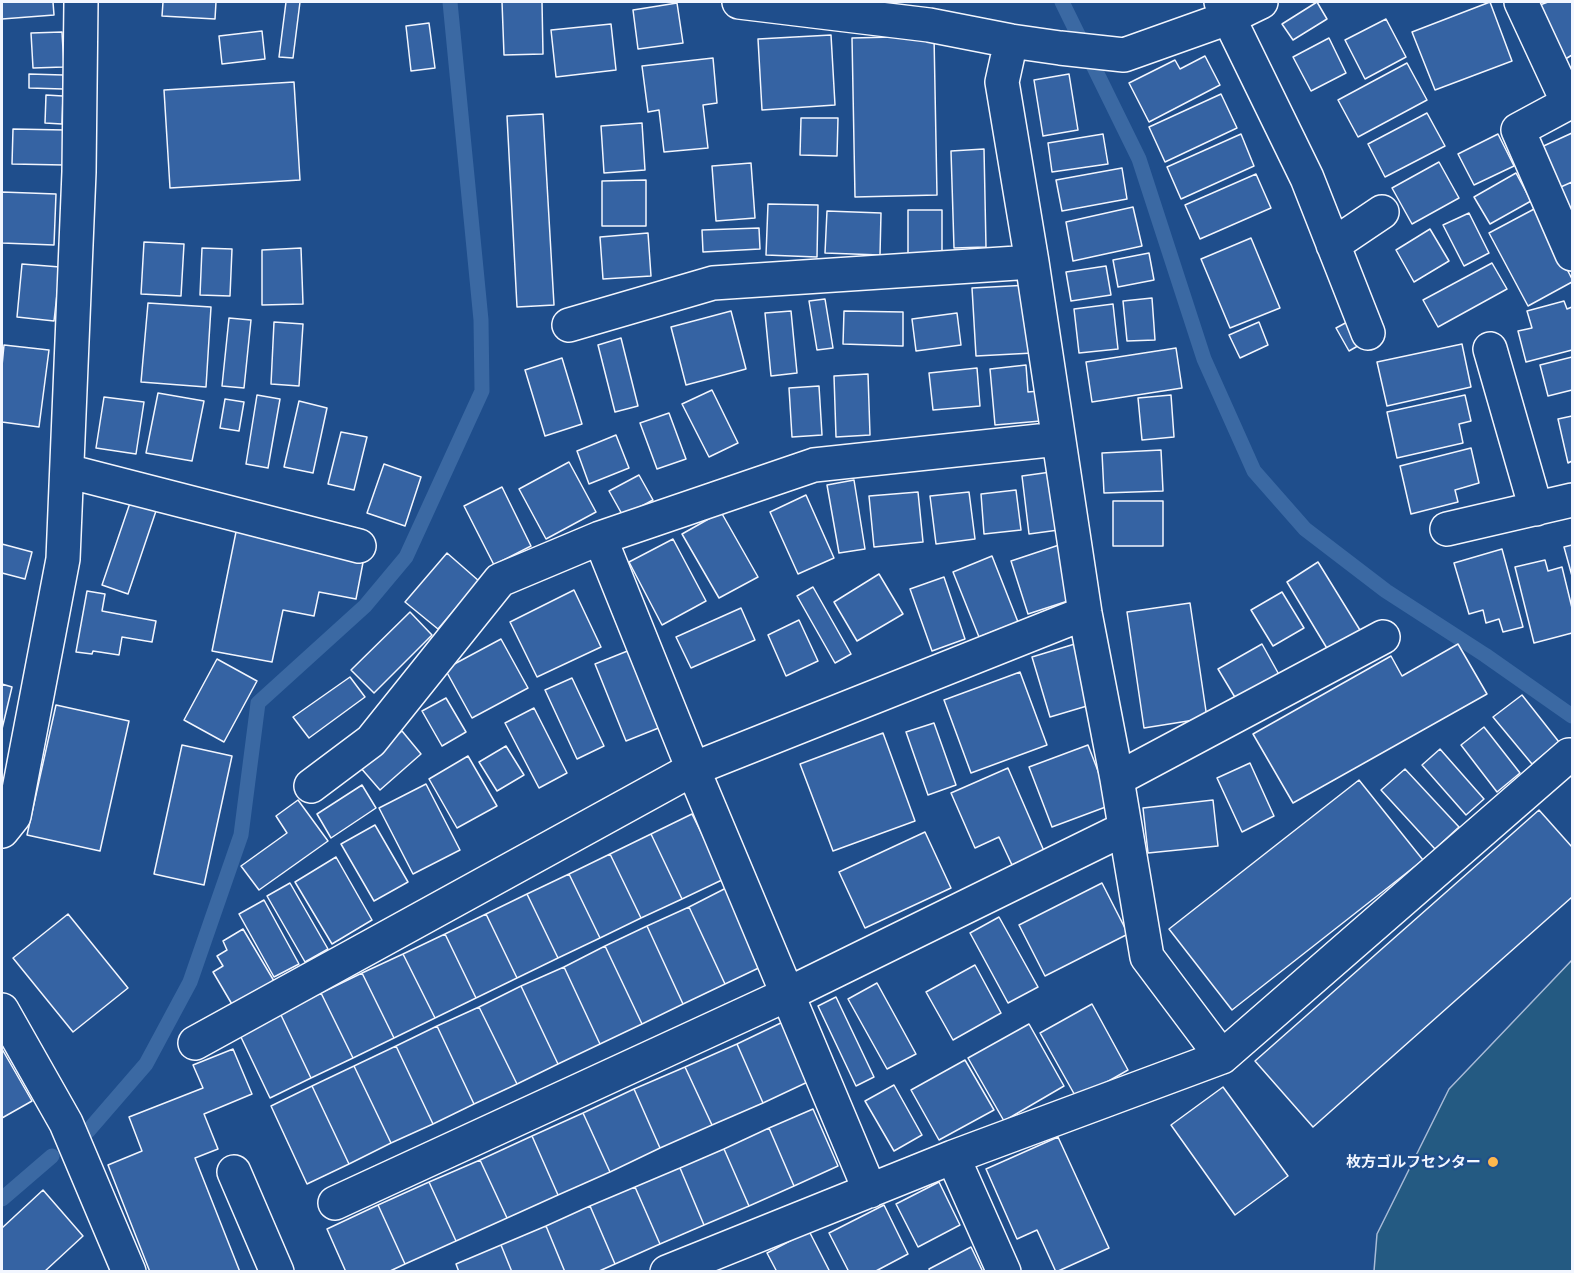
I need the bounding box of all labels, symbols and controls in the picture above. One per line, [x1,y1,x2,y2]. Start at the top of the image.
place label: 枚方ゴルフセンター [1346,1153,1481,1171]
marker: 枚方ゴルフセンター [1486,1155,1500,1169]

